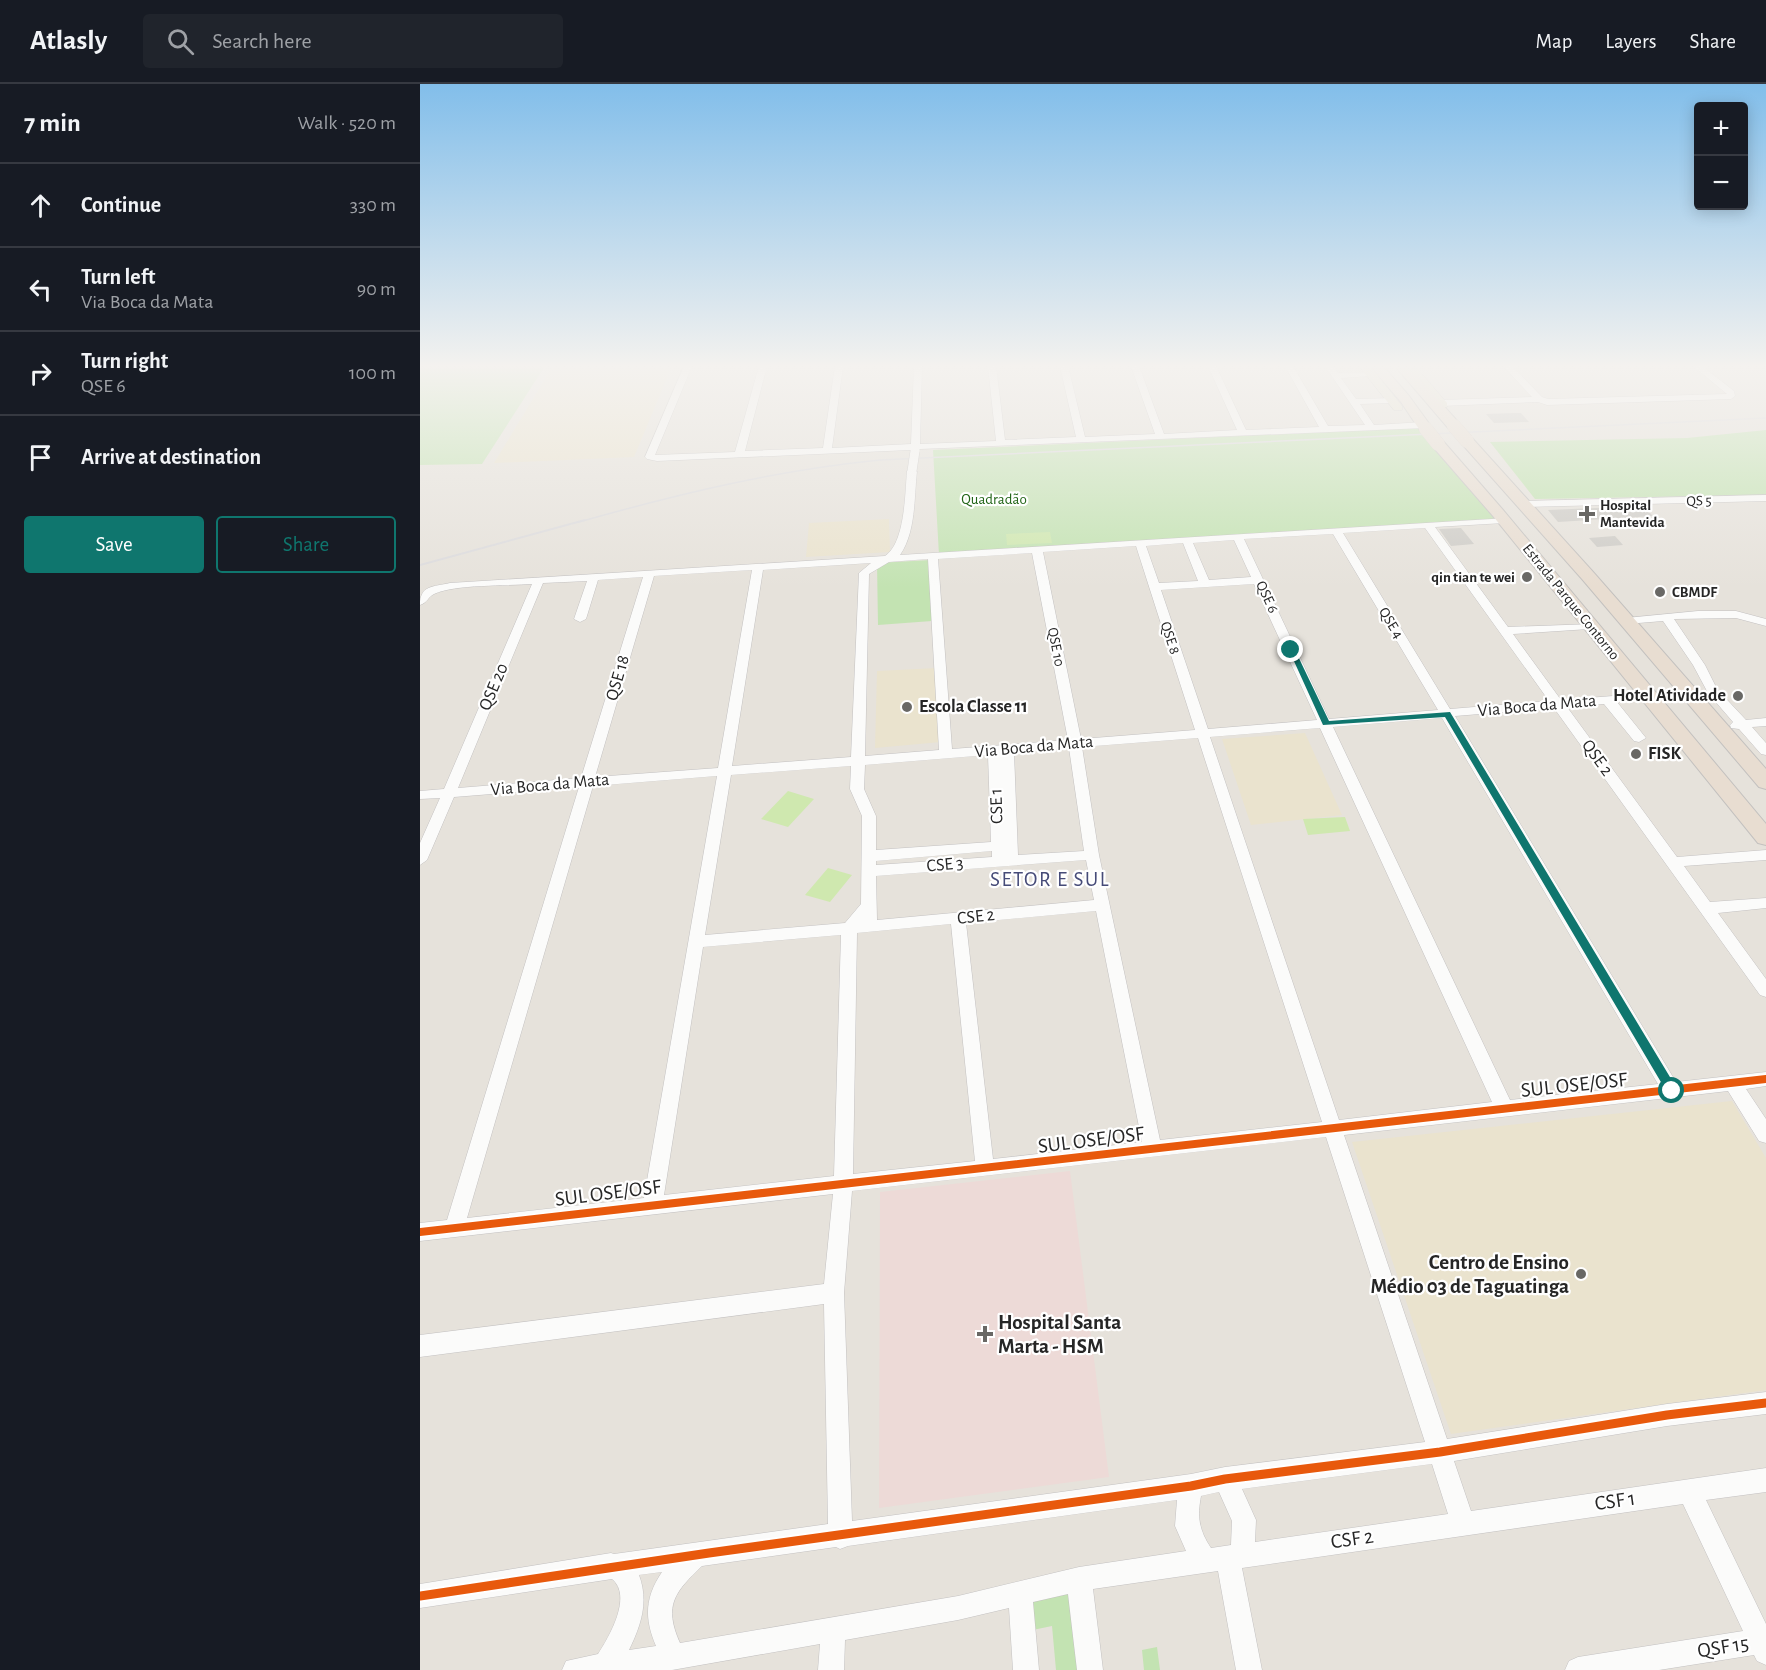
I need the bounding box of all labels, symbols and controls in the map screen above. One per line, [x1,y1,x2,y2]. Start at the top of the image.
search box [143,14,563,68]
icon: search [164,25,197,58]
text: Atlasly [30,27,107,55]
text: Search here [212,30,312,52]
text: Map [1536,31,1572,52]
text: Layers [1605,31,1656,52]
text: Share [1689,31,1736,52]
map controls [1694,102,1748,210]
button: + [1694,102,1748,156]
text: 7 min [24,110,81,136]
text: Walk · 520 m [297,113,396,133]
button: − [1694,156,1748,210]
icon: ahead [24,189,57,222]
text: Continue [81,194,161,216]
text: 330 m [350,195,396,215]
text: Turn left [81,266,155,288]
icon: left [24,273,57,306]
text: 90 m [357,279,396,299]
text: Via Boca da Mata [81,292,213,312]
text: Turn right [81,350,168,372]
icon: right [24,357,57,390]
text: 100 m [349,363,396,383]
text: QSE 6 [81,376,126,396]
icon: arrive [24,441,57,474]
text: Arrive at destination [81,446,261,468]
park label: Quadradão [961,492,1027,507]
street label: QS 5 [1686,493,1712,509]
place label: Hospital Mantevida [1600,498,1665,530]
marker: Hospital Mantevida [1578,505,1596,523]
button: Save [24,516,204,573]
button: Share [216,516,396,573]
street label: Estrada Parque Contorno [1520,541,1622,663]
place label: qin tian te wei [1431,570,1515,585]
marker: qin tian te wei [1520,570,1534,584]
street label: QSE 6 [1253,579,1281,615]
marker: CBMDF [1653,585,1667,599]
place label: CBMDF [1672,585,1718,600]
street label: QSE 4 [1376,605,1406,641]
street label: QSE 8 [1158,620,1182,656]
street label: QSE 10 [1045,626,1067,668]
route end [1277,636,1303,662]
street label: QSE 18 [603,653,633,703]
street label: QSE 20 [476,661,512,713]
place label: Hotel Atividade [1613,687,1726,705]
marker: Hotel Atividade [1731,689,1745,703]
street label: Via Boca da Mata [1477,692,1597,720]
place label: Escola Classe 11 [919,698,1028,716]
marker: Escola Classe 11 [900,700,914,714]
street label: Via Boca da Mata [974,733,1094,761]
street label: QSE 2 [1578,737,1616,779]
place label: FISK [1648,745,1681,763]
marker: FISK [1629,747,1643,761]
street label: Via Boca da Mata [490,771,610,799]
street label: CSE 1 [987,788,1007,824]
street label: CSE 3 [926,854,964,876]
district label: SETOR E SUL [990,869,1110,890]
street label: CSE 2 [956,906,996,928]
street label: SUL OSE/OSF [1520,1069,1629,1101]
route start [1658,1077,1684,1103]
street label: SUL OSE/OSF [1037,1123,1146,1157]
street label: SUL OSE/OSF [554,1176,663,1210]
place label: Centro de Ensino Médio 03 de Taguatinga [1370,1252,1569,1297]
marker: Centro de Ensino Médio 03 de Taguatinga [1574,1267,1588,1281]
place label: Hospital Santa Marta - HSM [998,1312,1121,1357]
marker: Hospital Santa Marta - HSM [976,1325,994,1343]
street label: CSF 1 [1593,1488,1637,1514]
street label: CSF 2 [1329,1526,1375,1552]
street label: QSF 15 [1696,1633,1750,1661]

